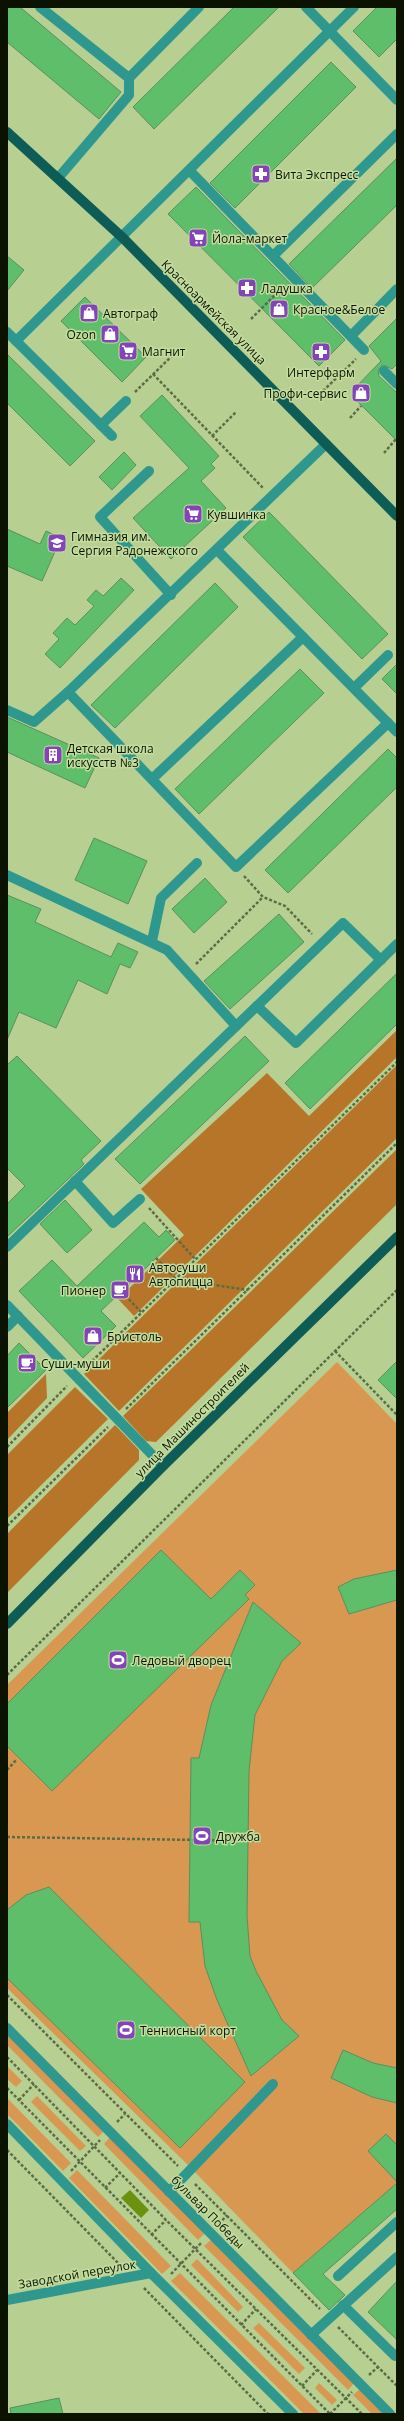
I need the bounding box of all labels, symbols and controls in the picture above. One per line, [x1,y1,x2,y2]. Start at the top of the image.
pharmacy icon: Вита Экспресс [250,163,272,185]
place label: Вита Экспресс [275,166,359,183]
supermarket icon: Йола-маркет [187,227,209,249]
place label: Йола-маркет [212,230,287,247]
street label: Красноармейская улица [158,256,270,368]
pharmacy icon: Ладушка [236,277,258,299]
place label: Ладушка [261,280,313,297]
shop icon: Красное&Белое [268,298,290,320]
place label: Красное&Белое [293,301,386,318]
shop icon: Автограф [78,302,100,324]
place label: Автограф [103,305,158,322]
shop icon: Ozon [99,323,121,345]
place label: Ozon [66,326,96,343]
supermarket icon: Магнит [117,340,139,362]
pharmacy icon: Интерфарм [310,341,332,363]
place label: Магнит [142,343,186,360]
place label: Интерфарм [287,364,355,381]
shop icon: Профи-сервис [350,382,372,404]
place label: Профи-сервис [264,385,347,402]
supermarket icon: Кувшинка [182,503,204,525]
place label: Кувшинка [207,506,266,523]
place label: Гимназия им. Сергия Радонежского [71,528,198,559]
school or university icon: Гимназия им. Сергия Радонежского [46,532,68,554]
place label: Детская школа искусств №3 [67,740,154,771]
building icon: Детская школа искусств №3 [42,744,64,766]
place label: Автосуши Автопицца [149,1259,213,1290]
restaurant icon: Автосуши Автопицца [124,1263,146,1285]
cafe icon: Пионер [109,1279,131,1301]
place label: Пионер [61,1282,106,1299]
shop icon: Бристоль [82,1325,104,1347]
place label: Бристоль [107,1328,162,1345]
cafe icon: Суши-муши [16,1352,38,1374]
place label: Суши-муши [41,1355,110,1372]
street label: улица Машиностроителей [131,1359,253,1481]
sports icon: Ледовый дворец [107,1649,129,1671]
place label: Ледовый дворец [132,1652,231,1669]
sports icon: Дружба [191,1825,213,1847]
place label: Дружба [216,1828,260,1845]
sports icon: Теннисный корт [115,2019,137,2041]
place label: Теннисный корт [140,2022,236,2039]
street label: бульвар Победы [168,2172,248,2252]
street label: Заводской переулок [17,2255,138,2293]

